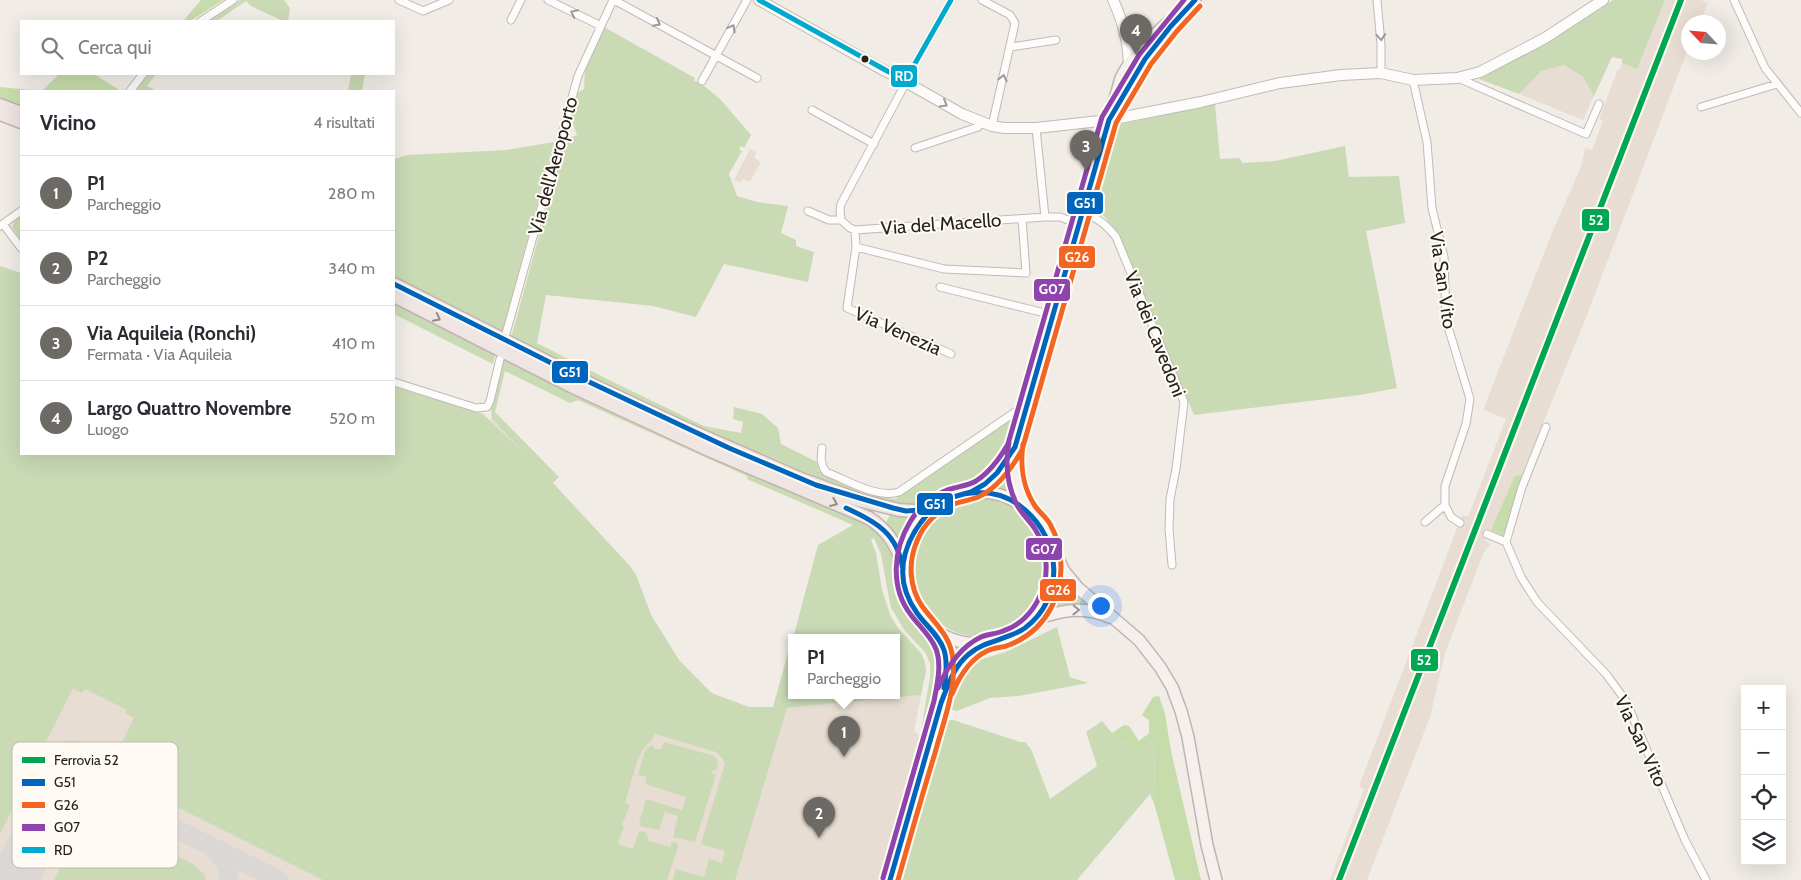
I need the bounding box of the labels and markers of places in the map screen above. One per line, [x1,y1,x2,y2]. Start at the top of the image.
pin: 4 [1120,14,1152,55]
unlabelled marker [860,54,870,64]
pin: 3 [1070,130,1102,171]
pin: 1 [828,716,860,757]
pin: 2 [803,797,835,838]

